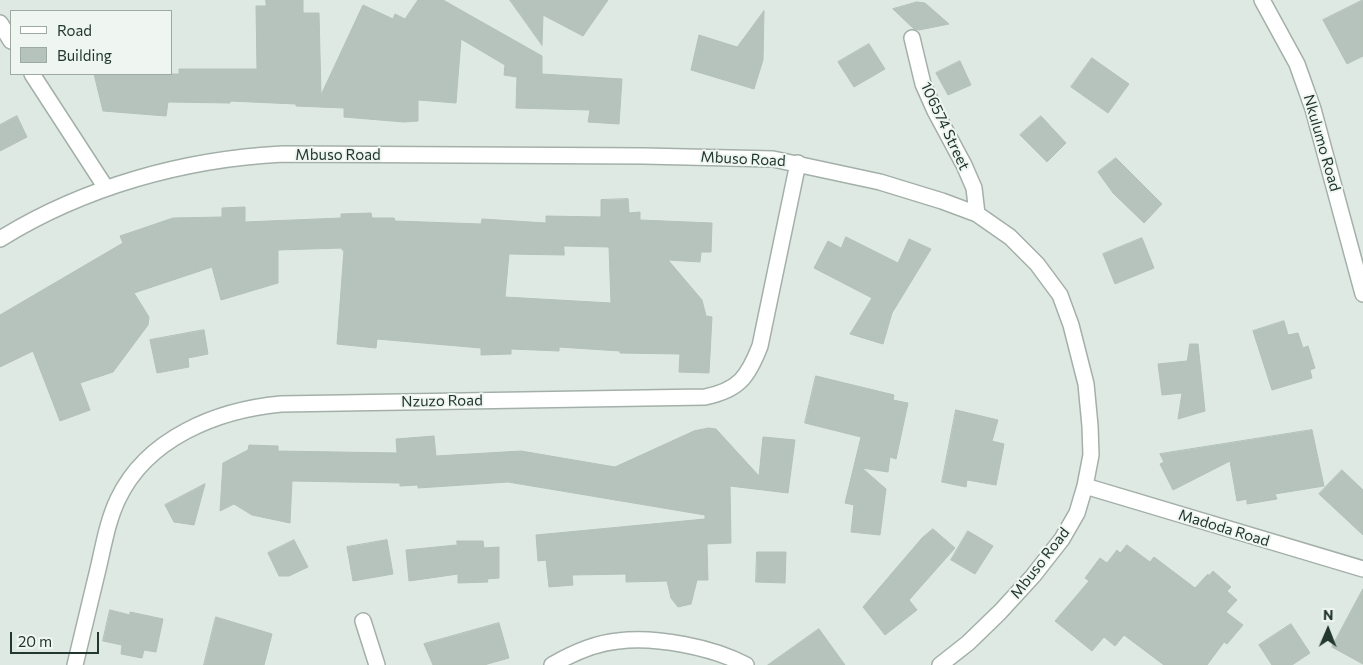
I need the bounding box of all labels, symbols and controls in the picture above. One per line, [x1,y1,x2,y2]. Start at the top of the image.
legend [10,10,172,75]
text: Road [57,21,92,39]
text: Building [57,46,112,64]
street label: 106574 Street [917,79,973,173]
street label: Nkulumo Road [1300,92,1344,194]
street label: Mbuso Road [295,146,381,164]
street label: Mbuso Road [700,148,786,170]
street label: Nzuzo Road [401,391,483,411]
street label: Madoda Road [1176,506,1272,550]
street label: Mbuso Road [1007,524,1073,602]
north arrow [1303,605,1353,655]
text: N [1323,606,1334,623]
scale bar [12,622,101,654]
text: 20 m [18,632,52,650]

